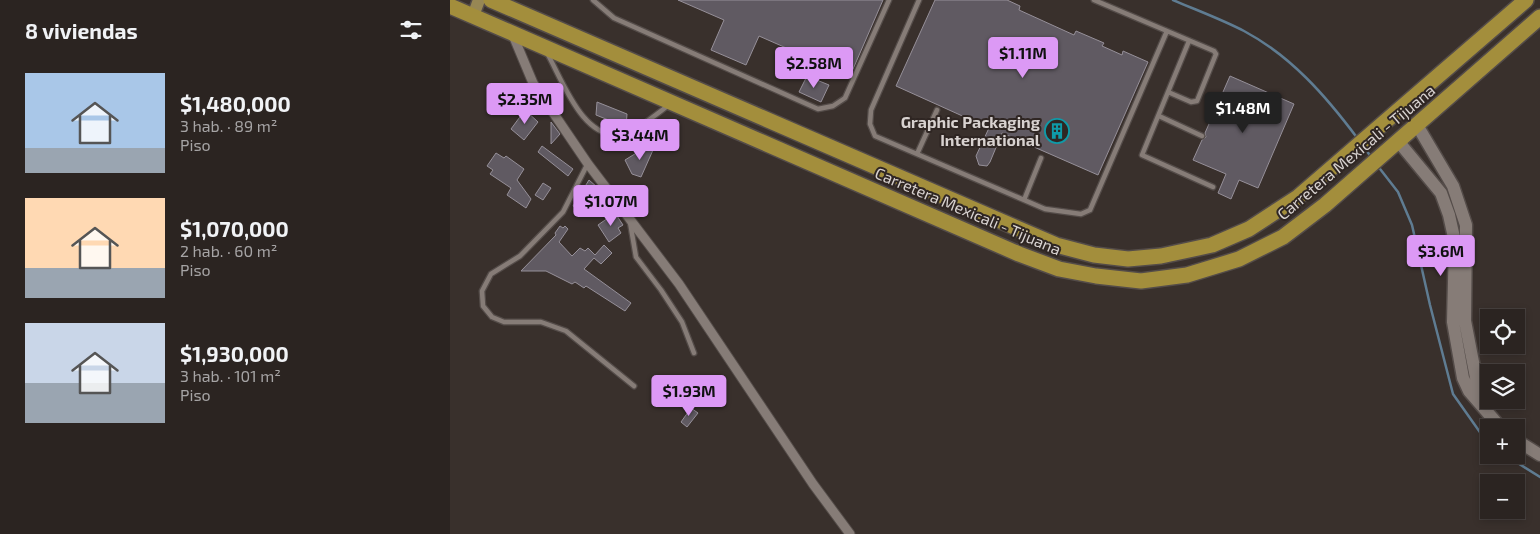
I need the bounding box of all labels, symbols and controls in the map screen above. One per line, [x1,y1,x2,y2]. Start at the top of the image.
icon: filters [397,16,425,44]
text: 8 viviendas [25,18,138,43]
pin: $1.11M [982,36,1064,79]
text: $1.11M [999,43,1047,62]
pin: $2.58M [773,46,855,89]
text: $2.58M [786,53,842,72]
street label: Carretera Mexicali - Tijuana [1273,80,1439,224]
pin: $2.35M [484,82,566,125]
text: $2.35M [497,89,553,108]
text: $1,480,000 [180,91,291,116]
pin: $1.48M [1202,92,1284,134]
icon: home [65,93,125,153]
text: $1.48M [1216,98,1270,117]
place label: Graphic Packaging International [901,112,1041,149]
text: 3 hab. · 89 m² [180,116,277,135]
building icon: Graphic Packaging International [1044,118,1070,144]
pin: $3.44M [599,119,681,161]
text: $3.44M [611,125,669,144]
text: Piso [180,135,211,154]
street label: Carretera Mexicali - Tijuana [872,163,1064,259]
pin: $1.07M [570,184,652,227]
text: $1.07M [584,191,638,210]
text: $1,070,000 [180,216,289,241]
icon: home [65,218,125,278]
pin: $3.6M [1406,234,1476,277]
text: 2 hab. · 60 m² [180,241,277,260]
text: $3.6M [1418,241,1464,260]
text: Piso [180,260,211,279]
map controls [1480,309,1525,519]
button: locate [1480,309,1525,354]
text: $1,930,000 [180,341,289,366]
icon: home [65,343,125,403]
button: layers [1480,364,1525,409]
text: 3 hab. · 101 m² [180,366,281,385]
pin: $1.93M [648,374,730,417]
text: $1.93M [662,381,716,400]
text: Piso [180,385,211,404]
button: + [1480,419,1525,464]
button: − [1480,474,1525,519]

